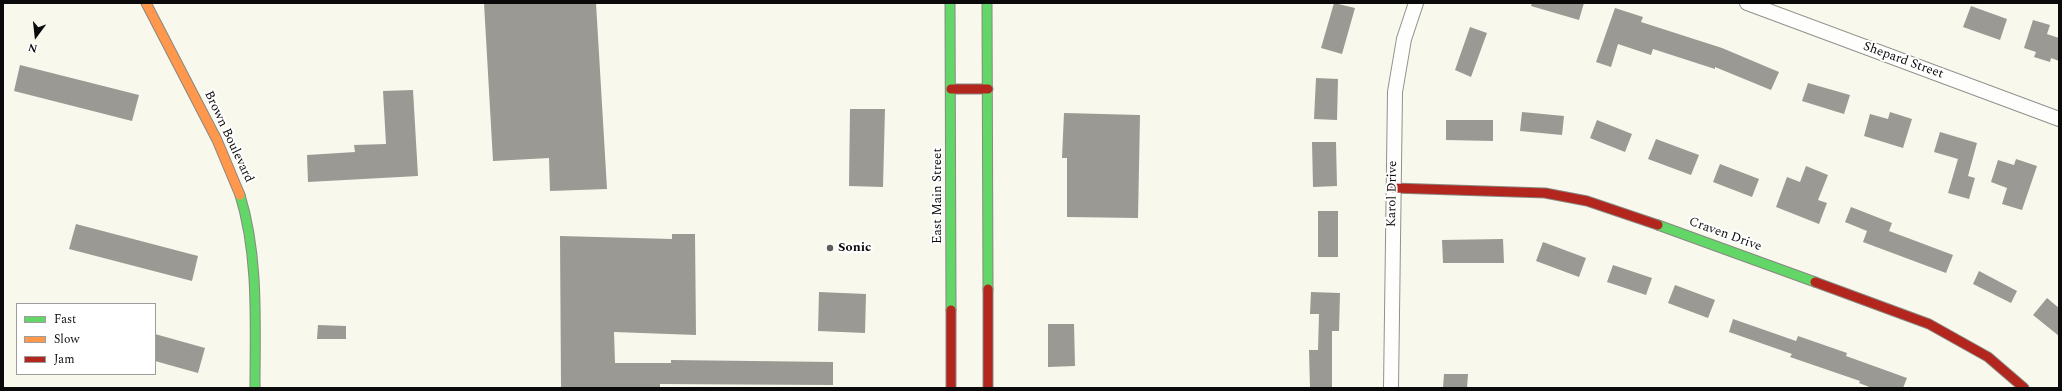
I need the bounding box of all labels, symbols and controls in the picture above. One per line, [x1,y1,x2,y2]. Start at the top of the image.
north arrow [16,16,56,56]
text: N [26,39,39,57]
street label: Shepard Street [1861,39,1945,83]
street label: Brown Boulevard [200,89,256,185]
street label: East Main Street [930,148,946,244]
street label: Karol Drive [1385,161,1401,227]
street label: Craven Drive [1686,215,1764,255]
place label: Sonic [838,240,871,256]
marker: Sonic [825,243,835,253]
legend [16,303,156,375]
text: Fast [54,310,76,329]
text: Slow [54,330,79,349]
text: Jam [54,350,75,369]

